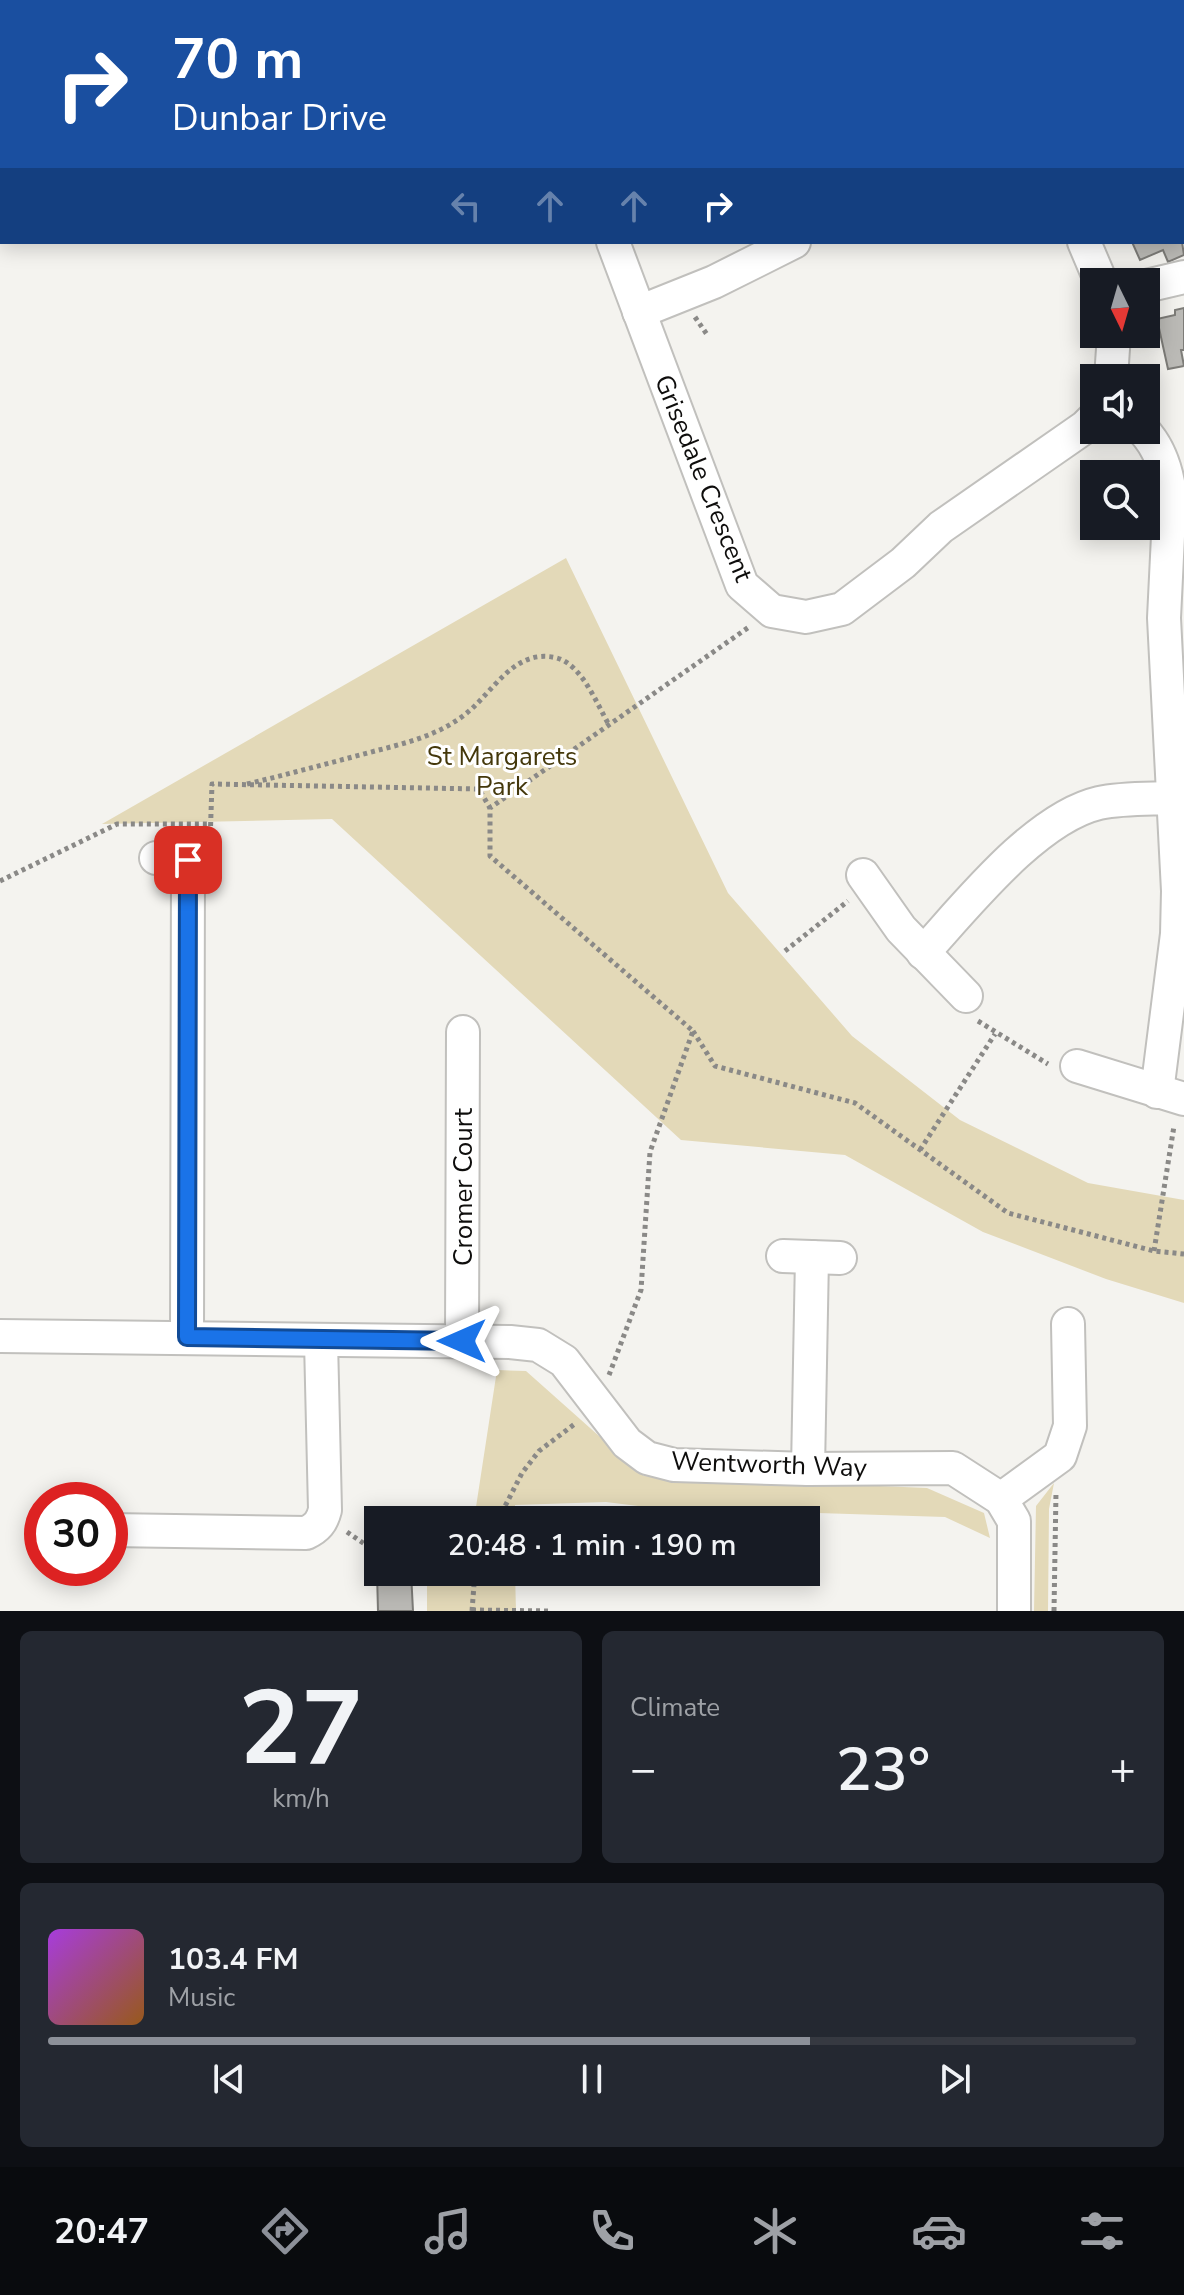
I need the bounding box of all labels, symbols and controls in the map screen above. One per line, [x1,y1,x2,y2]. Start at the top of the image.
text: 70 m [172,21,303,98]
icon: right [40,32,144,136]
text: Dunbar Drive [172,94,387,143]
icon: left [444,184,488,228]
icon: ahead [528,184,572,228]
icon: ahead [612,184,656,228]
icon: right [696,184,740,228]
north arrow [1080,268,1160,348]
map controls [1080,268,1160,540]
button: sound [1080,364,1160,444]
street label: Grisedale Crescent [646,370,761,588]
button: search [1080,460,1160,540]
park label: St Margarets Park [427,739,577,804]
pin [154,826,222,894]
icon: arrive [166,838,210,882]
street label: Cromer Court [446,1107,481,1266]
position arrow [420,1299,504,1383]
street label: Wentworth Way [671,1444,868,1485]
speed limit sign: 30 [24,1482,128,1586]
text: 20:48 · 1 min · 190 m [447,1525,737,1566]
text: 27 [239,1658,363,1800]
text: Climate [630,1690,720,1725]
text: 23° [836,1729,930,1811]
text: − [630,1740,656,1800]
text: + [1110,1740,1136,1800]
text: km/h [272,1781,330,1816]
text: 103.4 FM [168,1939,298,1980]
text: Music [168,1980,235,2015]
icon: previous [207,2057,251,2101]
icon: pause [570,2057,614,2101]
icon: next [933,2057,977,2101]
icon: directions [257,2203,313,2259]
icon: music [420,2203,476,2259]
icon: phone [584,2203,640,2259]
icon: climate [747,2203,803,2259]
icon: car [911,2203,967,2259]
icon: filters [1074,2203,1130,2259]
text: 20:47 [54,2207,149,2256]

